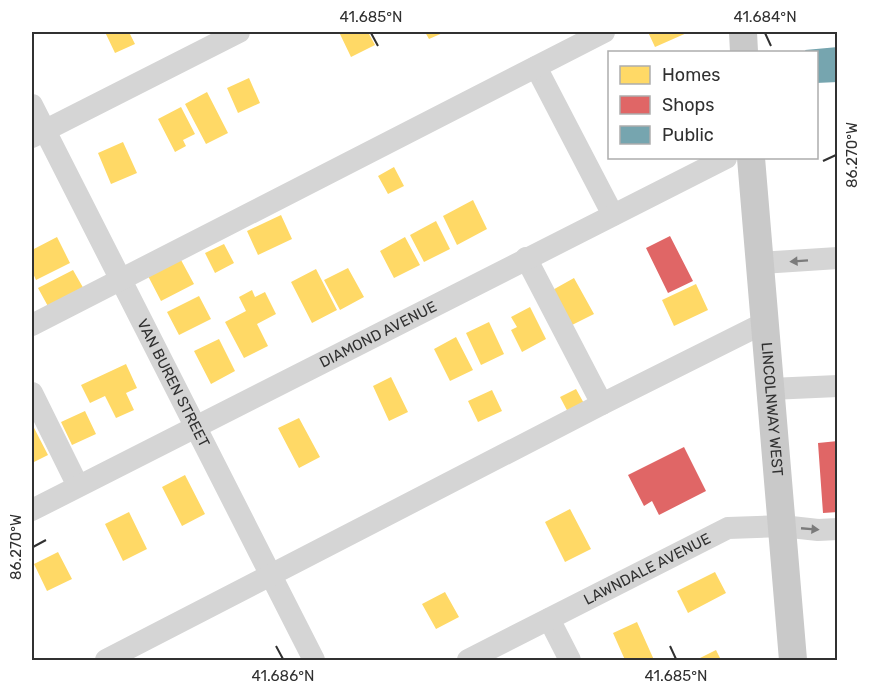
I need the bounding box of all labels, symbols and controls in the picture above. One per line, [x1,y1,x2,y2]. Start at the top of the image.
text: 41.685°N [340,8,402,26]
text: 41.684°N [733,8,797,26]
legend [608,51,818,159]
text: Homes [662,64,720,86]
text: Shops [662,94,714,116]
text: 86.270°W [843,122,861,188]
text: Public [662,124,714,146]
one-way arrow [789,256,808,265]
street label: DIAMOND AVENUE [316,297,440,372]
street label: VAN BUREN STREET [133,316,214,451]
street label: LINCOLNWAY WEST [757,341,787,477]
text: 86.270°W [7,514,25,580]
one-way arrow [800,524,819,534]
street label: LAWNDALE AVENUE [581,529,714,609]
text: 41.686°N [252,667,314,685]
text: 41.685°N [645,667,707,685]

